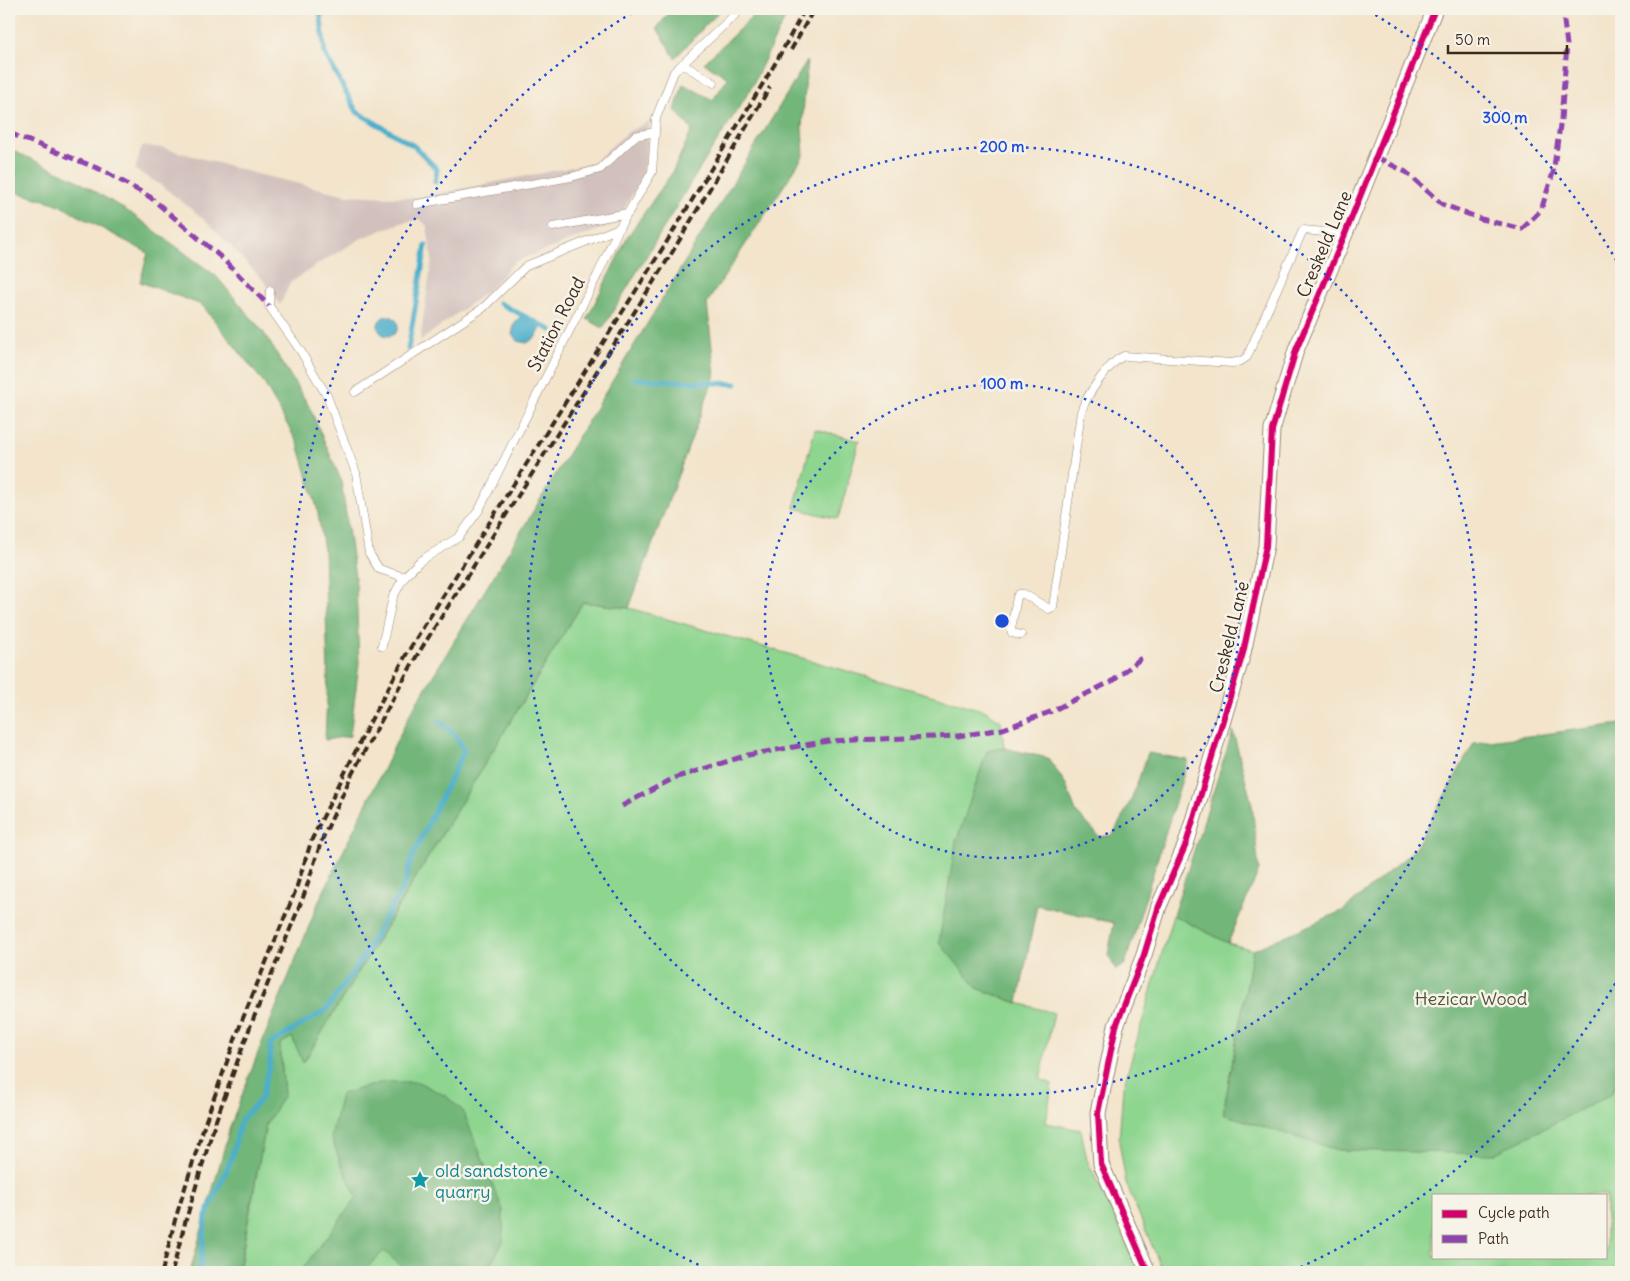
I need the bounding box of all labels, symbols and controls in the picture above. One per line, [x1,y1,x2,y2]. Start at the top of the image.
scale bar [1448,22,1566,54]
text: 50 m [1455,30,1490,49]
text: 300 m [1483,108,1528,127]
text: 200 m [980,137,1024,156]
street label: Creskeld Lane [1291,187,1357,301]
street label: Station Road [522,272,590,375]
text: 100 m [981,374,1023,393]
street label: Creskeld Lane [1204,579,1254,695]
centre of rings [993,612,1011,630]
park label: Hezicar Wood [1415,987,1528,1010]
place label: old sandstone quarry [435,1159,548,1203]
place icon: old sandstone quarry [409,1169,431,1191]
legend [1432,1194,1608,1258]
text: Cycle path [1478,1203,1550,1222]
text: Path [1478,1229,1509,1248]

